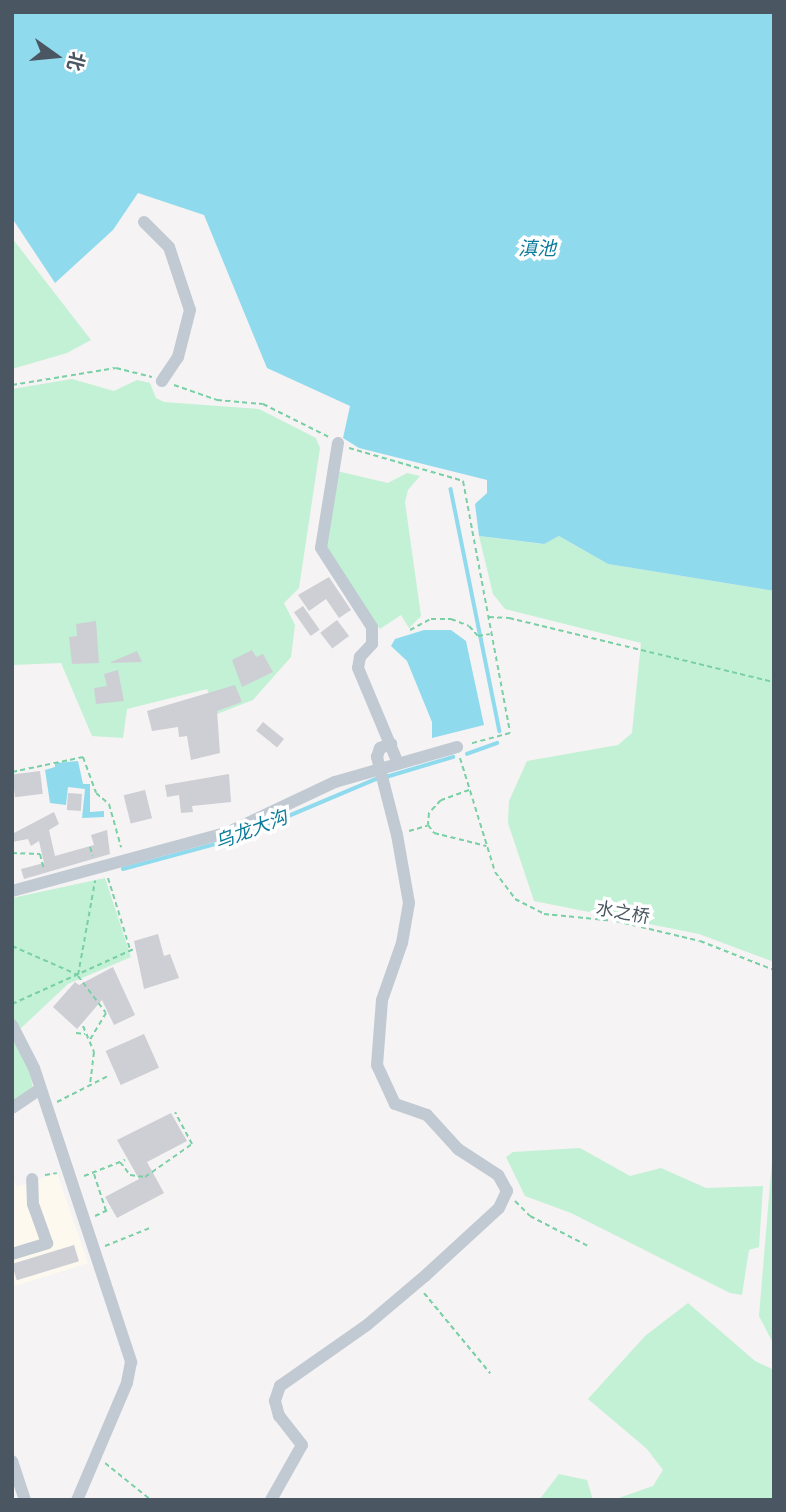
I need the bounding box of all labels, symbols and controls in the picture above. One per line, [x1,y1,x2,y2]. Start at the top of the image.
north arrow [21,21,91,91]
text: 北 [61,49,91,74]
water label: 滇池 [518,238,556,260]
water label: 乌龙大沟 [211,806,291,854]
street label: 水之桥 [595,897,651,927]

